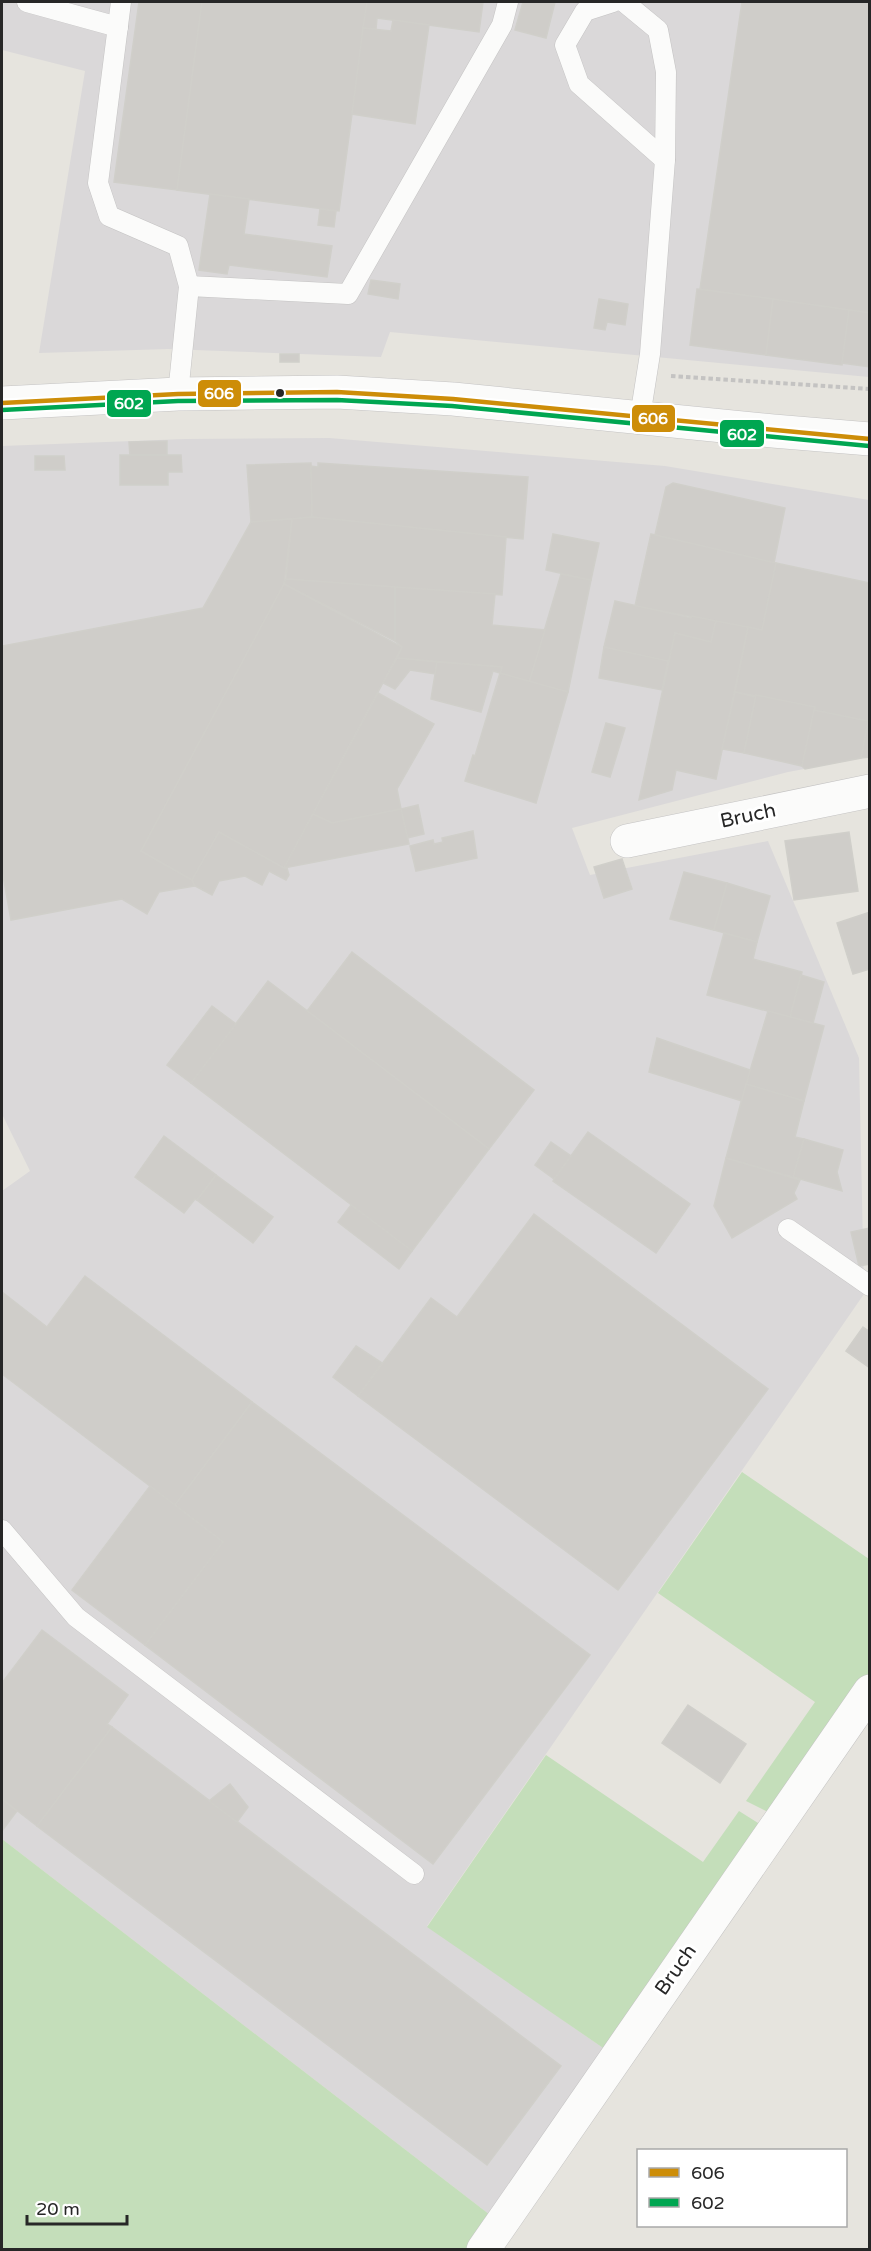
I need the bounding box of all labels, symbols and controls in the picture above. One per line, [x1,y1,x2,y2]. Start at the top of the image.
line badge: 606 [197,379,242,408]
text: 606 [204,384,234,404]
unlabelled marker [274,387,286,399]
line badge: 602 [106,389,152,418]
text: 602 [114,394,144,414]
line badge: 606 [631,404,676,433]
text: 606 [638,409,668,429]
line badge: 602 [719,419,765,448]
text: 602 [727,425,757,445]
street label: Bruch [718,798,778,834]
street label: Bruch [650,1940,702,2000]
legend [637,2149,847,2227]
text: 606 [691,2162,725,2184]
scale bar [27,2188,128,2226]
text: 602 [691,2192,725,2214]
text: 20 m [36,2198,80,2220]

